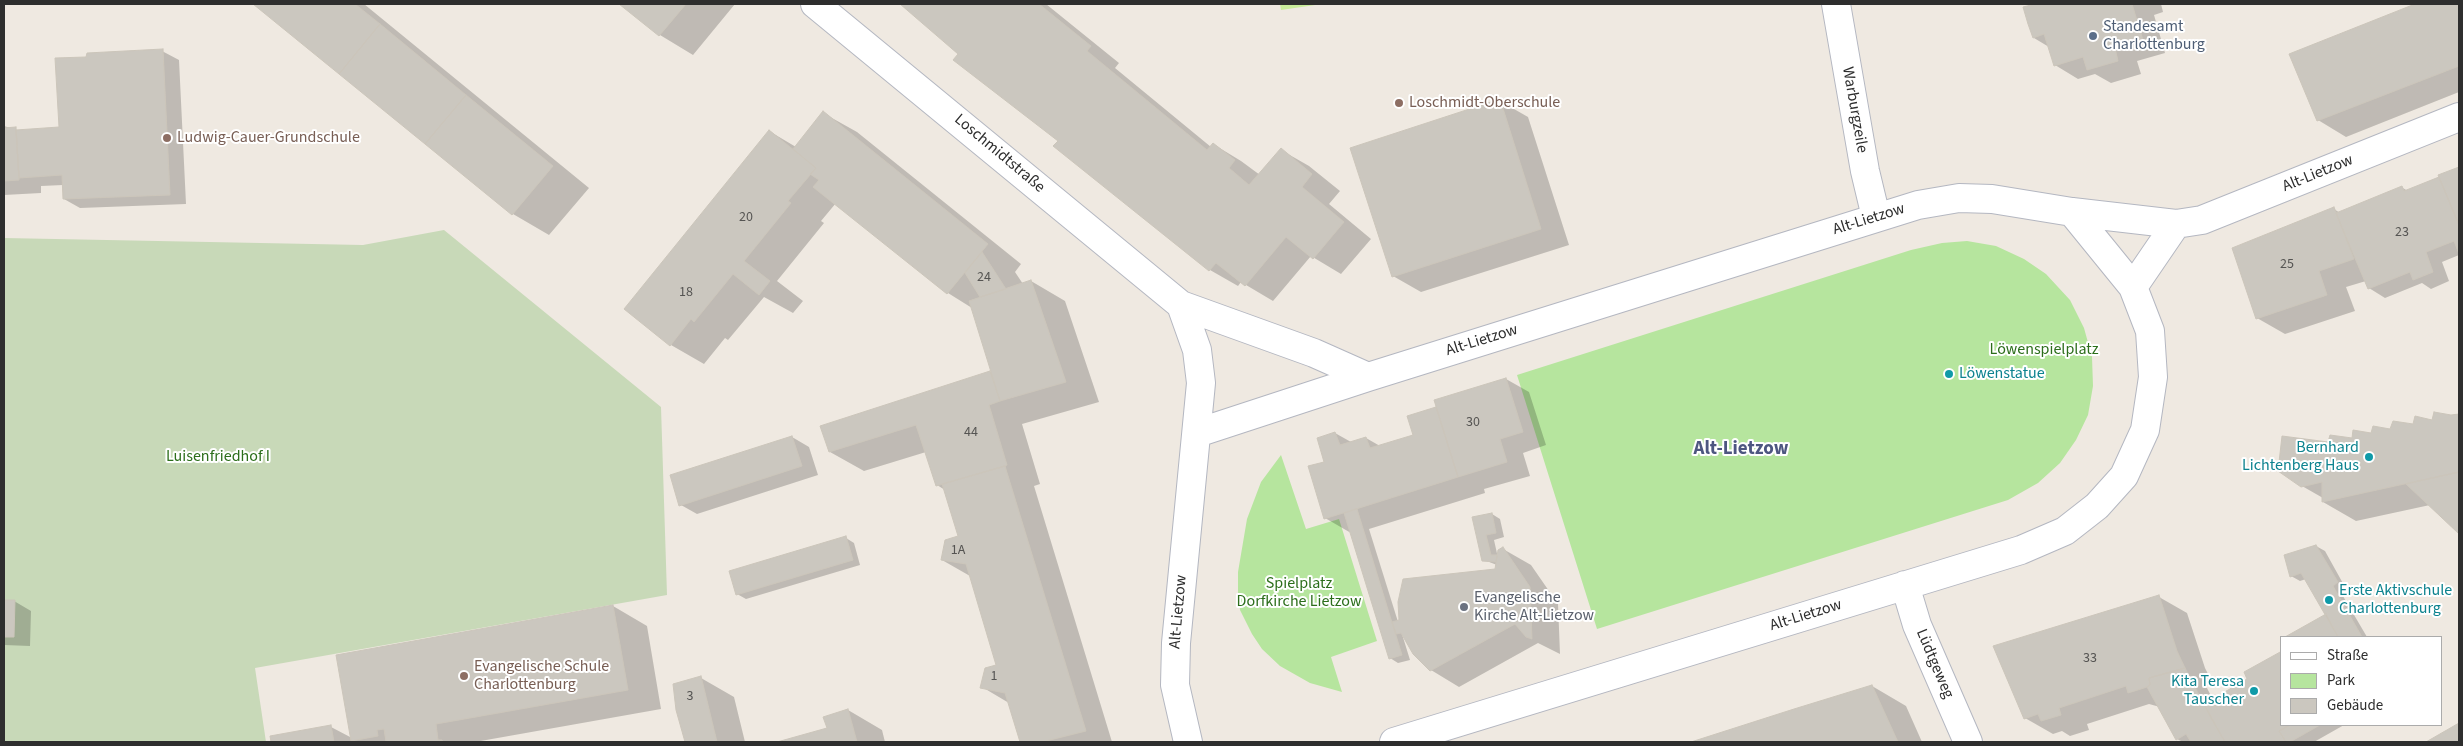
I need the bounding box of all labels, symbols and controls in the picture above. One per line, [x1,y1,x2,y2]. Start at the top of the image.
place label: Standesamt Charlottenburg [2103,17,2205,55]
marker: Standesamt Charlottenburg [2087,30,2099,42]
street label: Warburgzeile [1837,65,1871,155]
place label: Loschmidt-Oberschule [1409,93,1560,113]
marker: Loschmidt-Oberschule [1393,97,1405,109]
street label: Loschmidtstraße [950,111,1048,197]
place label: Ludwig-Cauer-Grundschule [177,128,360,148]
marker: Ludwig-Cauer-Grundschule [161,132,173,144]
street label: Alt-Lietzow [2280,151,2356,197]
street label: Alt-Lietzow [1831,200,1907,240]
house number: 20 [739,210,753,226]
house number: 23 [2395,225,2409,241]
house number: 25 [2280,257,2294,273]
house number: 24 [977,270,991,286]
house number: 18 [679,285,693,301]
street label: Alt-Lietzow [1444,321,1520,361]
park label: Löwenspielplatz [1990,340,2098,360]
place label: Löwenstatue [1959,364,2045,384]
marker: Löwenstatue [1943,368,1955,380]
house number: 30 [1466,415,1480,431]
house number: 44 [964,425,978,441]
place label: Bernhard Lichtenberg Haus [2242,438,2359,476]
district label: Alt-Lietzow [1694,439,1788,461]
park label: Luisenfriedhof I [166,447,270,467]
marker: Bernhard Lichtenberg Haus [2363,451,2375,463]
house number: 1A [951,543,965,559]
street label: Alt-Lietzow [1166,574,1192,650]
park label: Spielplatz Dorfkirche Lietzow [1237,574,1361,612]
place label: Erste Aktivschule Charlottenburg [2339,581,2452,619]
place label: Evangelische Kirche Alt-Lietzow [1474,588,1594,626]
marker: Erste Aktivschule Charlottenburg [2323,594,2335,606]
street label: Alt-Lietzow [1768,596,1844,636]
marker: Evangelische Kirche Alt-Lietzow [1458,601,1470,613]
street label: Lüdtgeweg [1911,626,1957,702]
legend [2280,636,2443,726]
text: Straße [2327,645,2368,666]
house number: 33 [2083,651,2097,667]
place label: Evangelische Schule Charlottenburg [474,657,609,695]
house number: 1 [991,669,997,685]
marker: Evangelische Schule Charlottenburg [458,670,470,682]
text: Park [2327,670,2355,691]
place label: Kita Teresa Tauscher [2171,672,2244,710]
marker: Kita Teresa Tauscher [2248,685,2260,697]
house number: 3 [687,689,693,705]
text: Gebäude [2327,695,2383,716]

